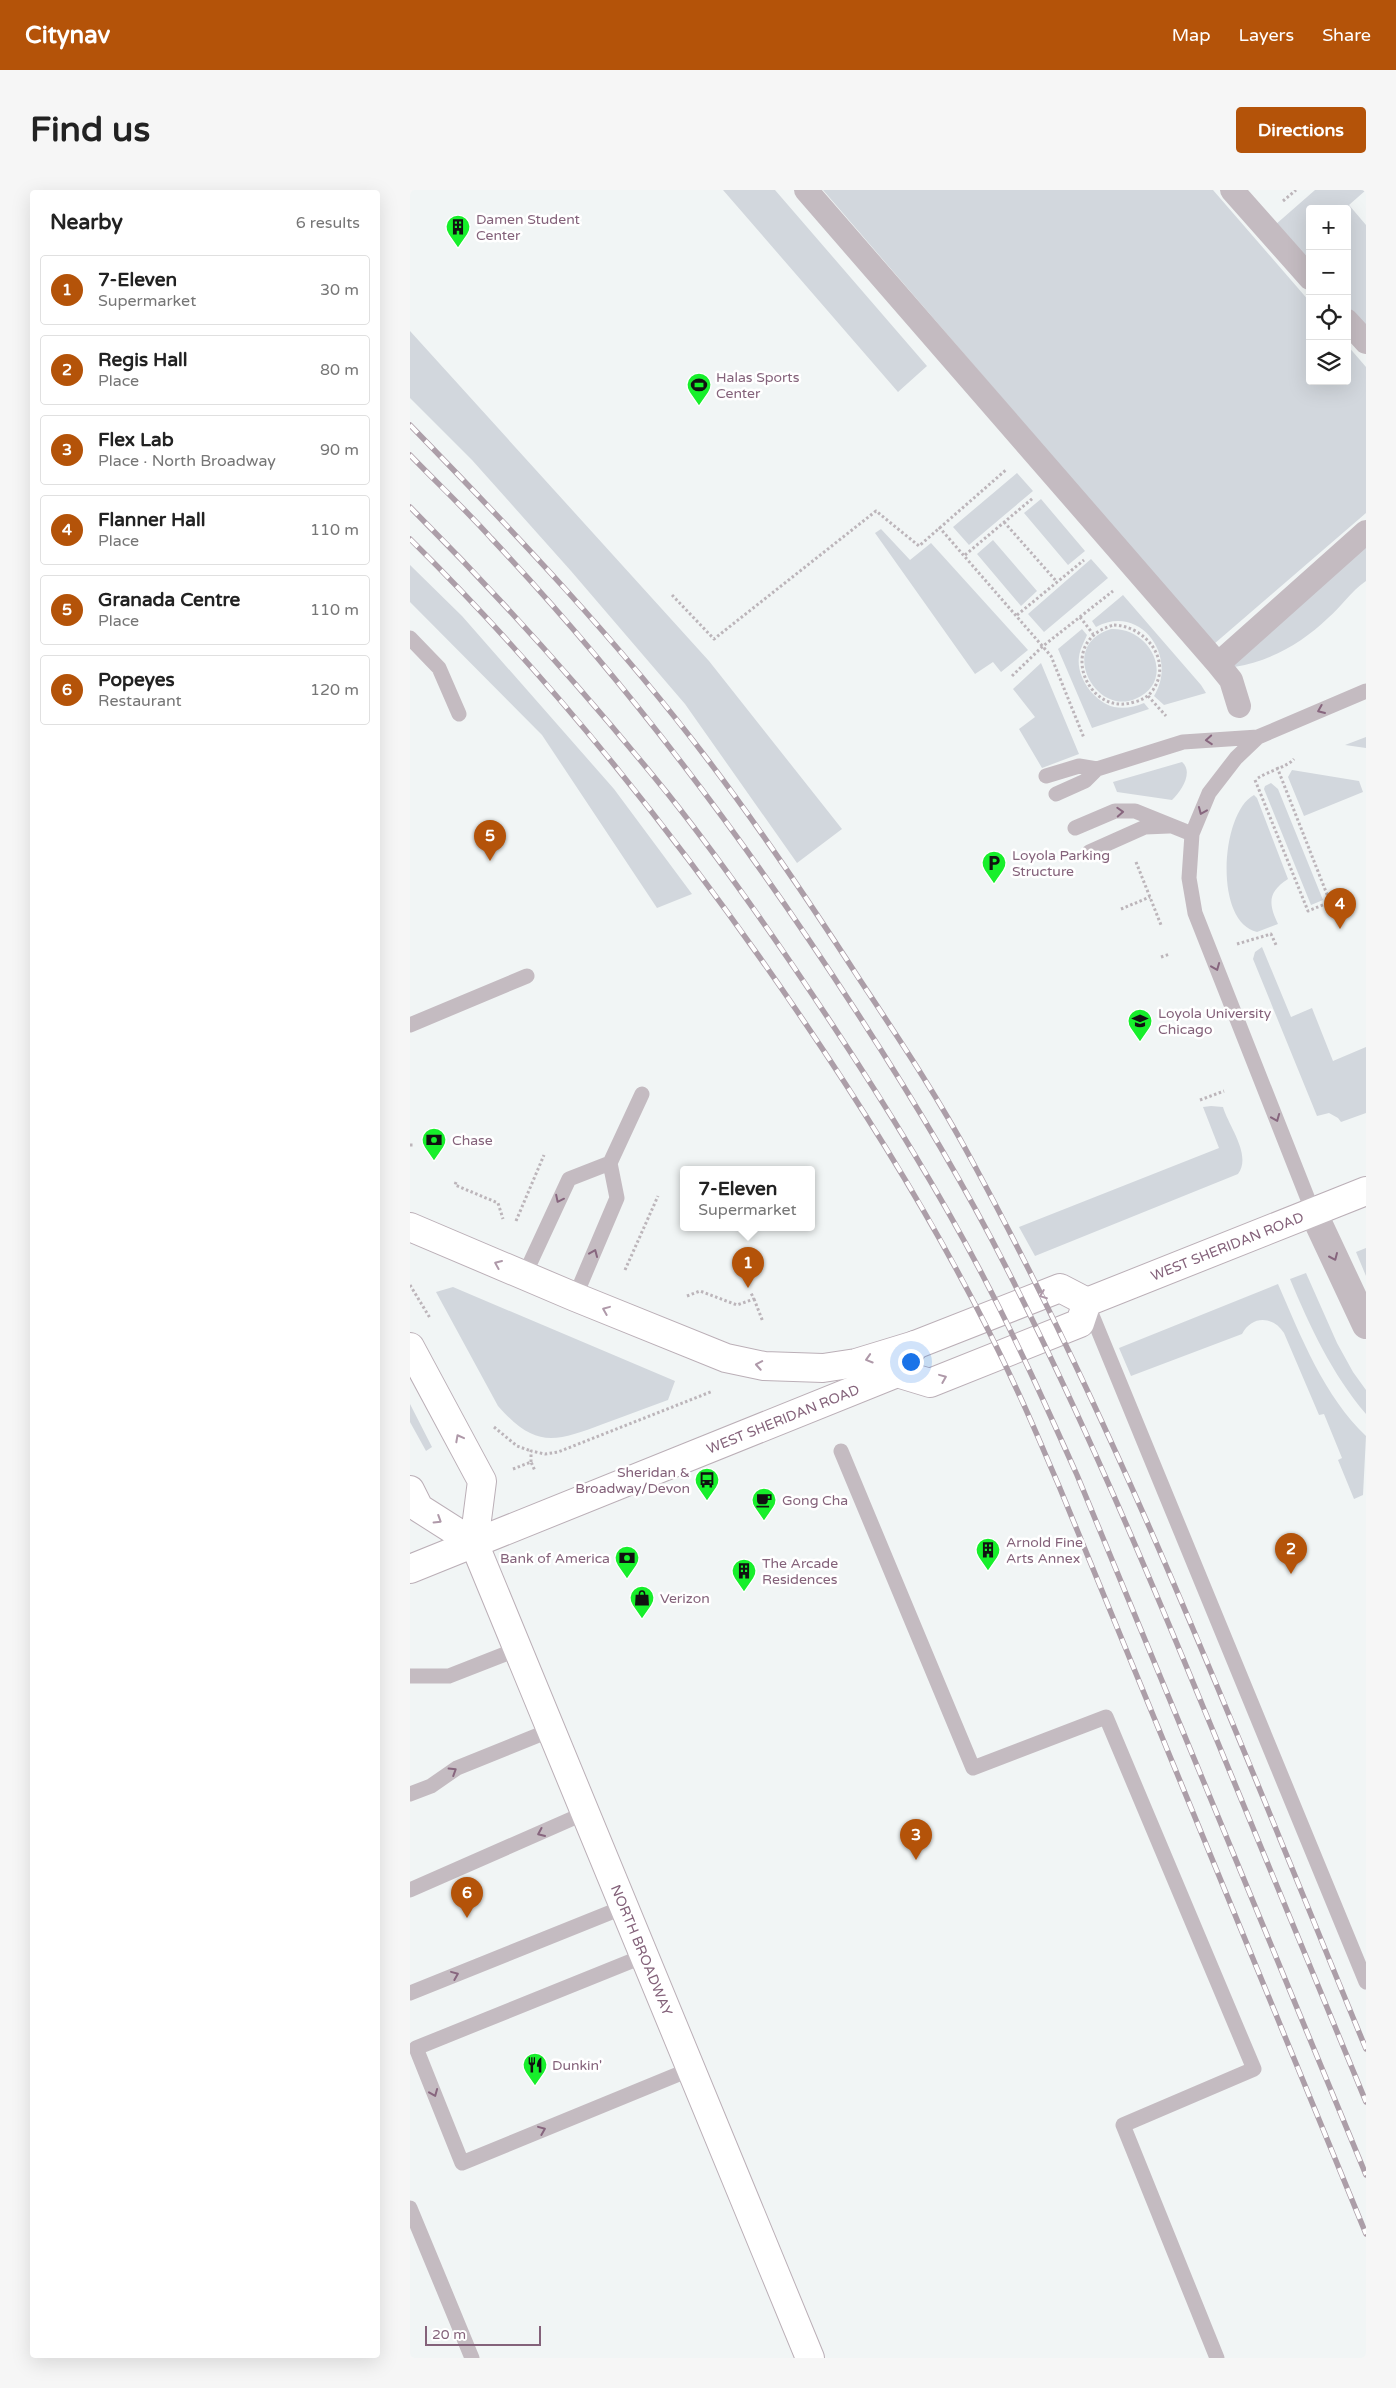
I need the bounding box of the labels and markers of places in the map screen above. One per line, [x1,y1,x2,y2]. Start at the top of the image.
place label: Damen Student Center [476,211,580,244]
building icon: Damen Student Center [445,214,471,248]
place label: Halas Sports Center [716,369,800,402]
sports icon: Halas Sports Center [686,372,712,406]
pin: 5 [474,820,506,861]
place label: Loyola Parking Structure [1012,847,1110,880]
parking icon: Loyola Parking Structure [981,850,1007,884]
pin: 4 [1324,888,1356,929]
place label: Loyola University Chicago [1158,1005,1272,1038]
school or university icon: Loyola University Chicago [1127,1008,1153,1042]
bank icon: Chase [421,1127,447,1161]
place label: Chase [452,1132,493,1149]
pin: 1 [732,1247,764,1288]
place label: Sheridan & Broadway/Devon [575,1464,690,1497]
bus stop icon: Sheridan & Broadway/Devon [694,1467,720,1501]
cafe icon: Gong Cha [751,1487,777,1521]
place label: Gong Cha [782,1492,848,1509]
pin: 2 [1275,1533,1307,1574]
place label: Arnold Fine Arts Annex [1006,1534,1083,1567]
building icon: Arnold Fine Arts Annex [975,1537,1001,1571]
bank icon: Bank of America [614,1545,640,1579]
place label: Bank of America [500,1550,610,1567]
place label: The Arcade Residences [762,1555,838,1588]
building icon: The Arcade Residences [731,1558,757,1592]
shop icon: Verizon [629,1585,655,1619]
place label: Verizon [660,1590,710,1607]
pin: 3 [900,1819,932,1860]
pin: 6 [451,1877,483,1918]
restaurant icon: Dunkin' [522,2052,548,2086]
place label: Dunkin' [552,2057,602,2074]

